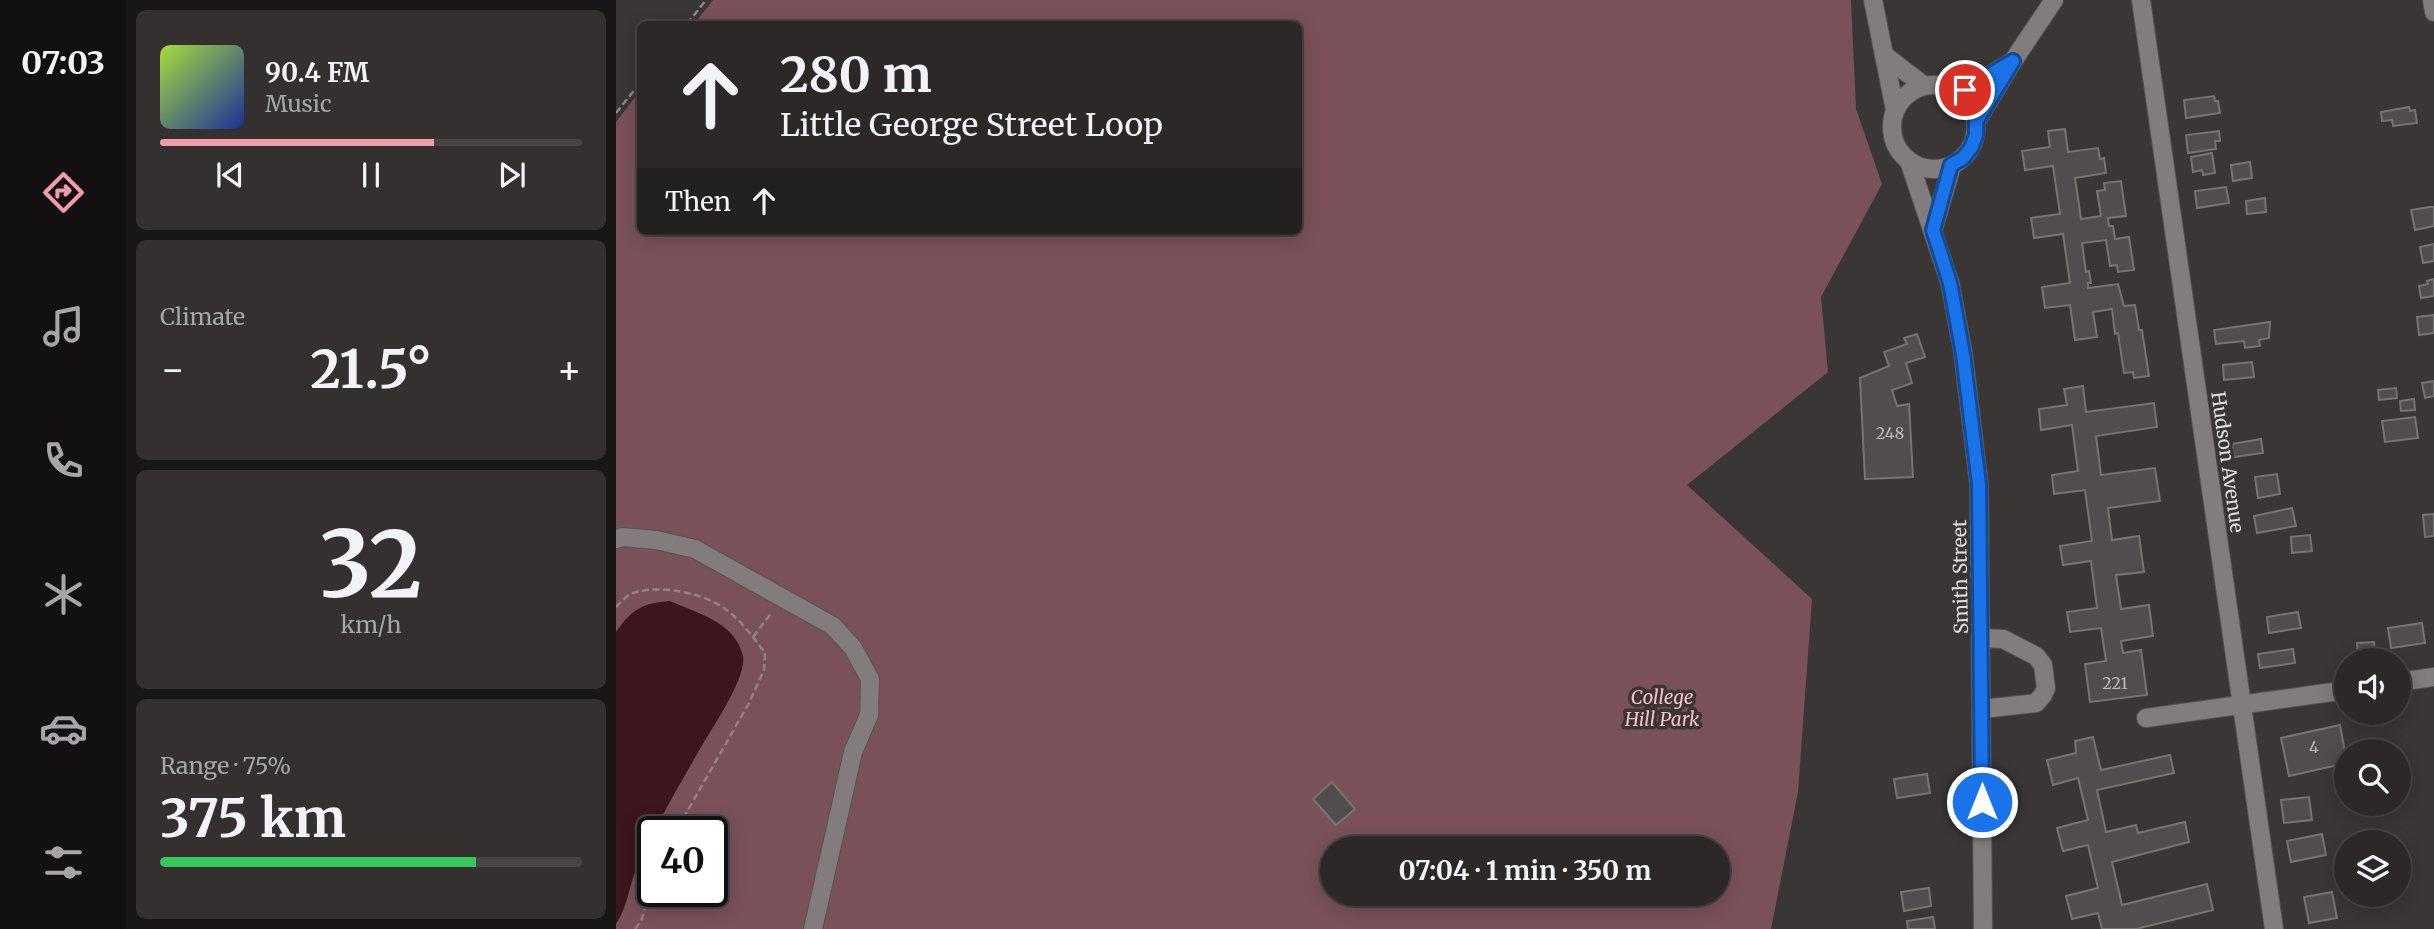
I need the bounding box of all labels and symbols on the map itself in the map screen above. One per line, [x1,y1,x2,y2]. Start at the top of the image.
pin [1935,60,1995,120]
street label: Hudson Avenue [2206,390,2250,534]
house number: 248 [1876,423,1904,443]
street label: Smith Street [1947,519,1973,634]
house number: 221 [2102,673,2128,693]
park label: College Hill Park [1624,685,1700,731]
house number: 4 [2309,737,2319,757]
position arrow [1945,765,2019,839]
speed limit sign: 40 [637,816,728,907]

